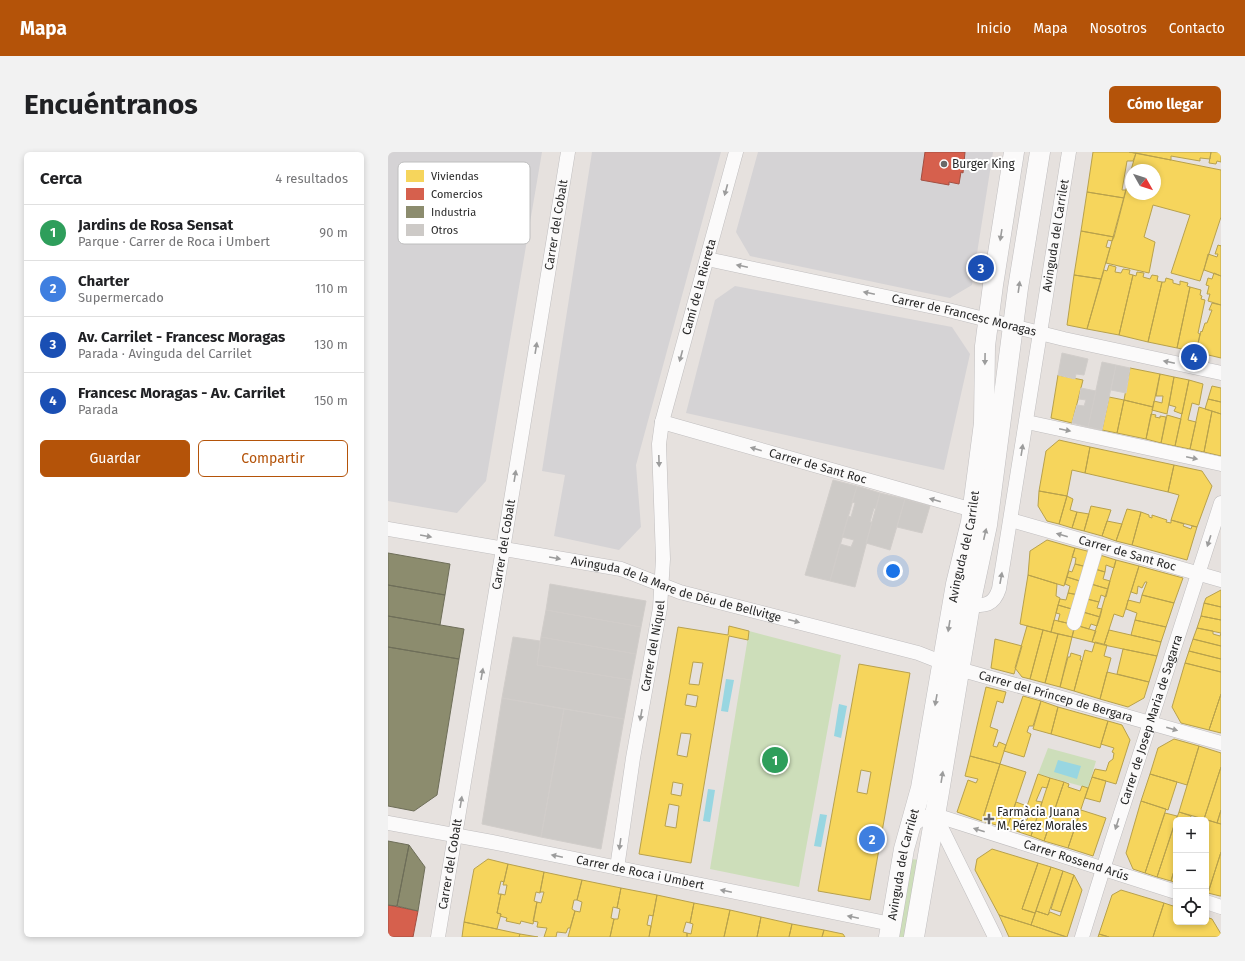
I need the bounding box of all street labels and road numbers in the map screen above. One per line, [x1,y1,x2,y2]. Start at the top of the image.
street label: Avinguda del Carrilet [1040,177,1072,293]
street label: Carrer del Cobalt [542,178,571,271]
street label: Camí de la Riereta [679,237,719,336]
street label: Carrer de Francesc Moragas [890,291,1038,339]
street label: Carrer de Sant Roc [767,446,869,487]
street label: Avinguda del Carrilet [946,489,982,603]
street label: Carrer del Cobalt [489,497,518,591]
street label: Carrer de Sant Roc [1077,533,1178,574]
street label: Avinguda de la Mare de Déu de Bellvitge [570,554,783,625]
street label: Carrer del Níquel [638,599,667,693]
street label: Carrer de Josep Maria de Sagarra [1117,633,1185,807]
street label: Carrer del Príncep de Bergara [977,668,1134,725]
street label: Avinguda del Carrilet [885,806,922,921]
street label: Carrer del Cobalt [436,817,465,910]
street label: Carrer Rossend Arús [1022,837,1131,884]
street label: Carrer de Roca i Umbert [575,852,706,893]

